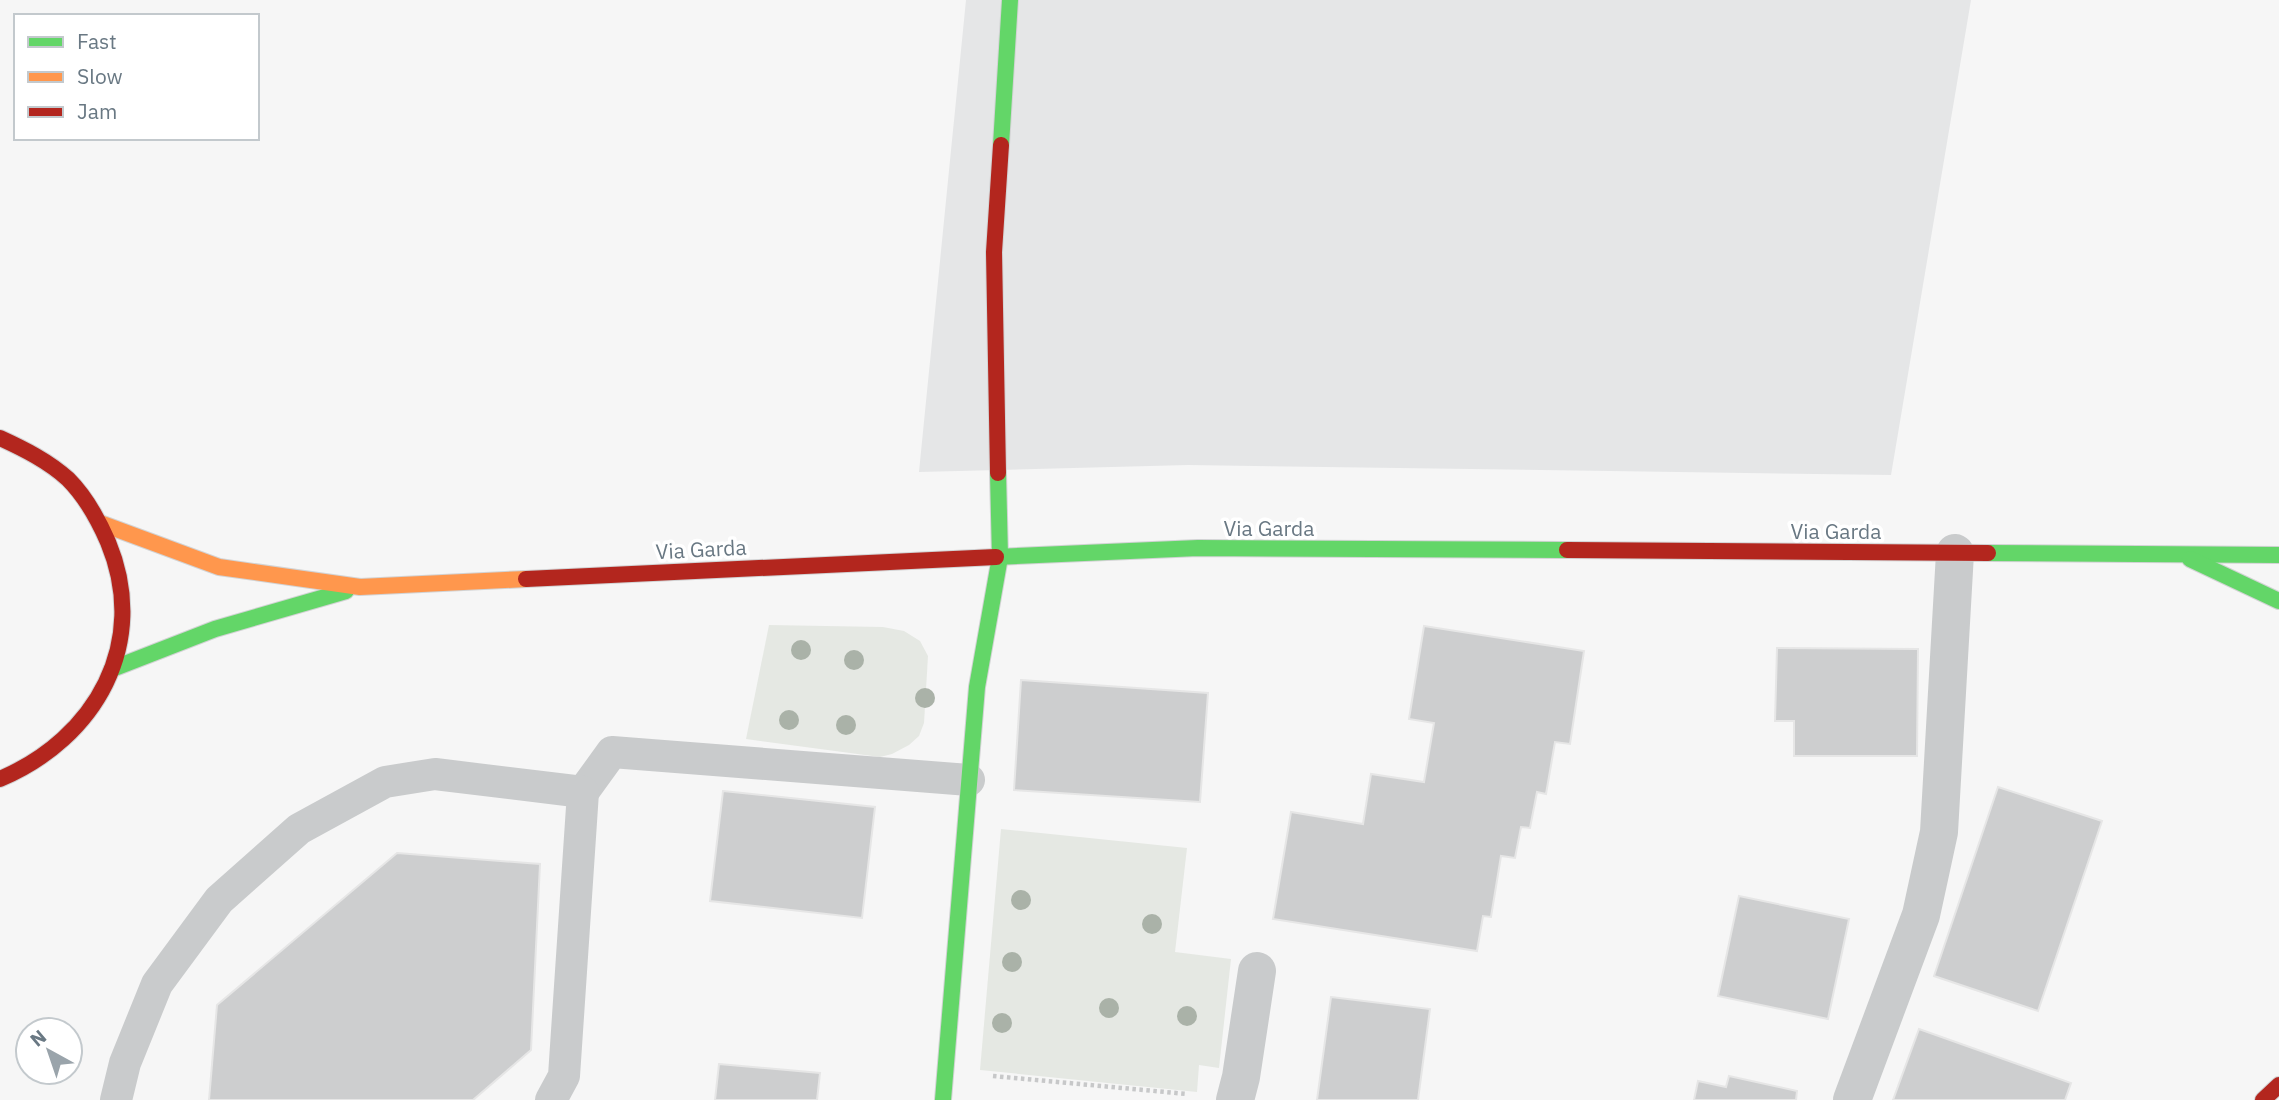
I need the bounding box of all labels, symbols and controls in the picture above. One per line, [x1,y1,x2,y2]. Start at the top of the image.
legend [14,14,259,140]
text: Fast [77,27,117,55]
text: Slow [77,62,123,90]
text: Jam [77,97,117,125]
street label: Via Garda [1224,514,1315,542]
street label: Via Garda [1791,517,1882,545]
street label: Via Garda [655,533,747,565]
north arrow [14,1016,84,1086]
text: N [25,1024,51,1052]

